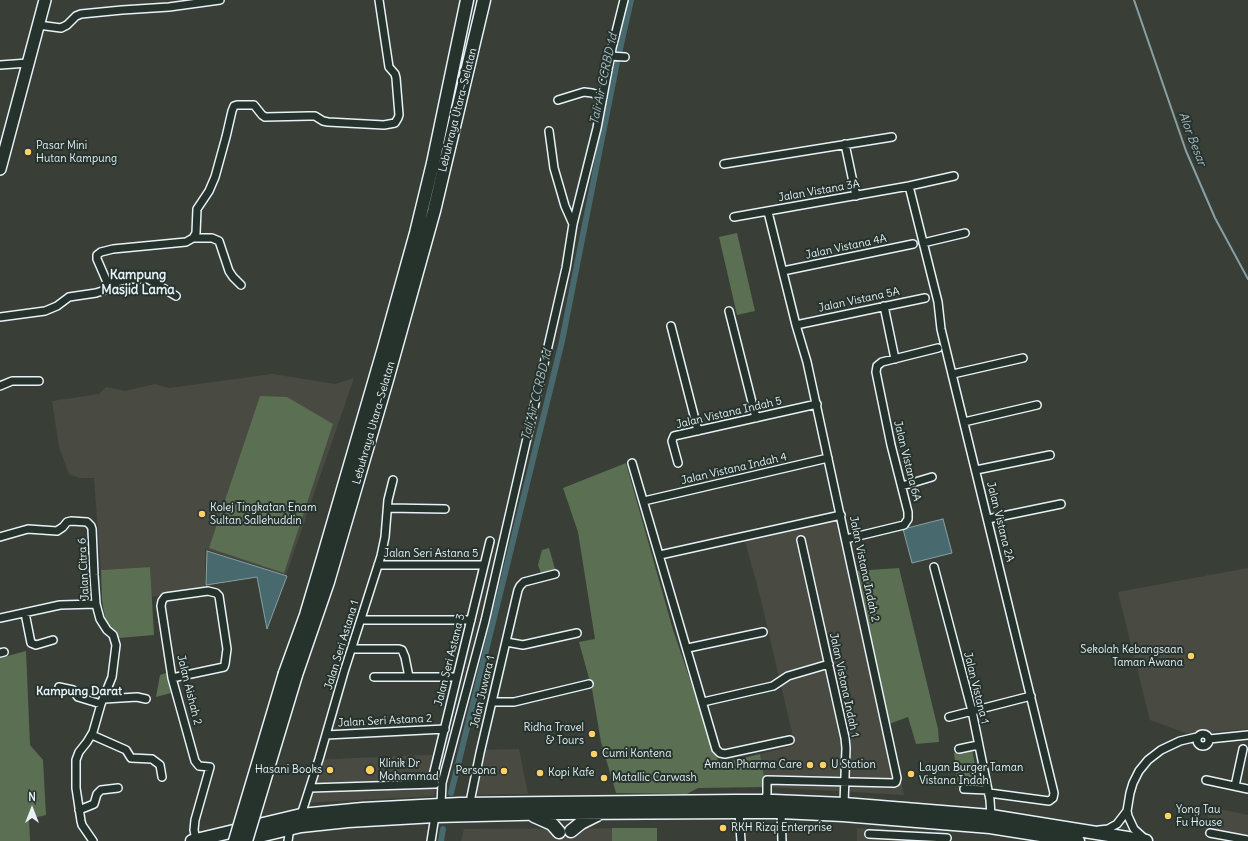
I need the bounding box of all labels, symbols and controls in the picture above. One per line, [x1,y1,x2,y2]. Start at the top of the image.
water label: Tali Air CCRBD 1d [587,32,621,126]
street label: Lebuhraya Utara–Selatan [436,47,480,173]
water label: Alor Besar [1175,110,1209,168]
place label: Pasar Mini Hutan Kampung [36,139,117,165]
marker: Pasar Mini Hutan Kampung [23,147,33,157]
street label: Jalan Vistana 3A [777,177,861,205]
street label: Jalan Vistana 4A [804,232,888,262]
district label: Kampung Masjid Lama [101,267,175,298]
street label: Jalan Vistana 5A [817,285,901,315]
water label: Tali Air CCRBD 1d [519,348,555,442]
street label: Lebuhraya Utara–Selatan [350,360,398,486]
street label: Jalan Vistana Indah 5 [675,394,783,432]
street label: Jalan Vistana 6A [891,419,923,503]
street label: Jalan Vistana Indah 4 [680,450,788,488]
street label: Jalan Vistana 2A [984,480,1016,564]
place label: Kolej Tingkatan Enam Sultan Sallehuddin [210,501,317,527]
marker: Kolej Tingkatan Enam Sultan Sallehuddin [197,509,207,519]
street label: Jalan Vistana Indah 2 [846,515,882,623]
street label: Jalan Citra 6 [76,537,92,601]
street label: Jalan Seri Astana 5 [384,547,478,561]
street label: Jalan Seri Astana 1 [322,599,362,691]
street label: Jalan Seri Astana 3 [432,612,468,708]
street label: Jalan Vistana Indah 1 [826,632,862,738]
place label: Sekolah Kebangsaan Taman Awana [1080,643,1183,669]
street label: Jalan Vistana 1 [961,651,991,725]
marker: Sekolah Kebangsaan Taman Awana [1186,651,1196,661]
street label: Jalan Aishah 2 [174,654,204,726]
street label: Jalan Juwara 1 [468,654,498,730]
district label: Kampung Darat [36,685,122,699]
street label: Jalan Seri Astana 2 [337,712,433,730]
place label: Ridha Travel & Tours [523,721,584,747]
marker: Ridha Travel & Tours [587,729,597,739]
place label: Cumi Kontena [602,747,672,761]
marker: Cumi Kontena [589,749,599,759]
place label: Klinik Dr Mohammad [379,757,439,783]
place label: Aman Pharma Care [704,758,802,772]
place label: U Station [831,758,876,772]
marker: Aman Pharma Care [805,760,815,770]
marker: U Station [818,760,828,770]
place label: Layan Burger Taman Vistana Indah [919,761,1023,787]
place label: Hasani Books [255,763,322,777]
marker: Klinik Dr Mohammad [364,764,376,776]
place label: Persona [456,764,496,778]
marker: Hasani Books [325,765,335,775]
marker: Persona [499,766,509,776]
place label: Kopi Kafe [548,766,594,780]
marker: Kopi Kafe [535,768,545,778]
marker: Layan Burger Taman Vistana Indah [906,769,916,779]
place label: Matallic Carwash [612,771,697,785]
marker: Matallic Carwash [599,773,609,783]
north arrow [12,789,52,829]
text: N [28,790,36,804]
place label: Yong Tau Fu House [1176,803,1222,829]
marker: Yong Tau Fu House [1163,811,1173,821]
place label: RKH Rizqi Enterprise [731,821,832,835]
marker: RKH Rizqi Enterprise [718,823,728,833]

